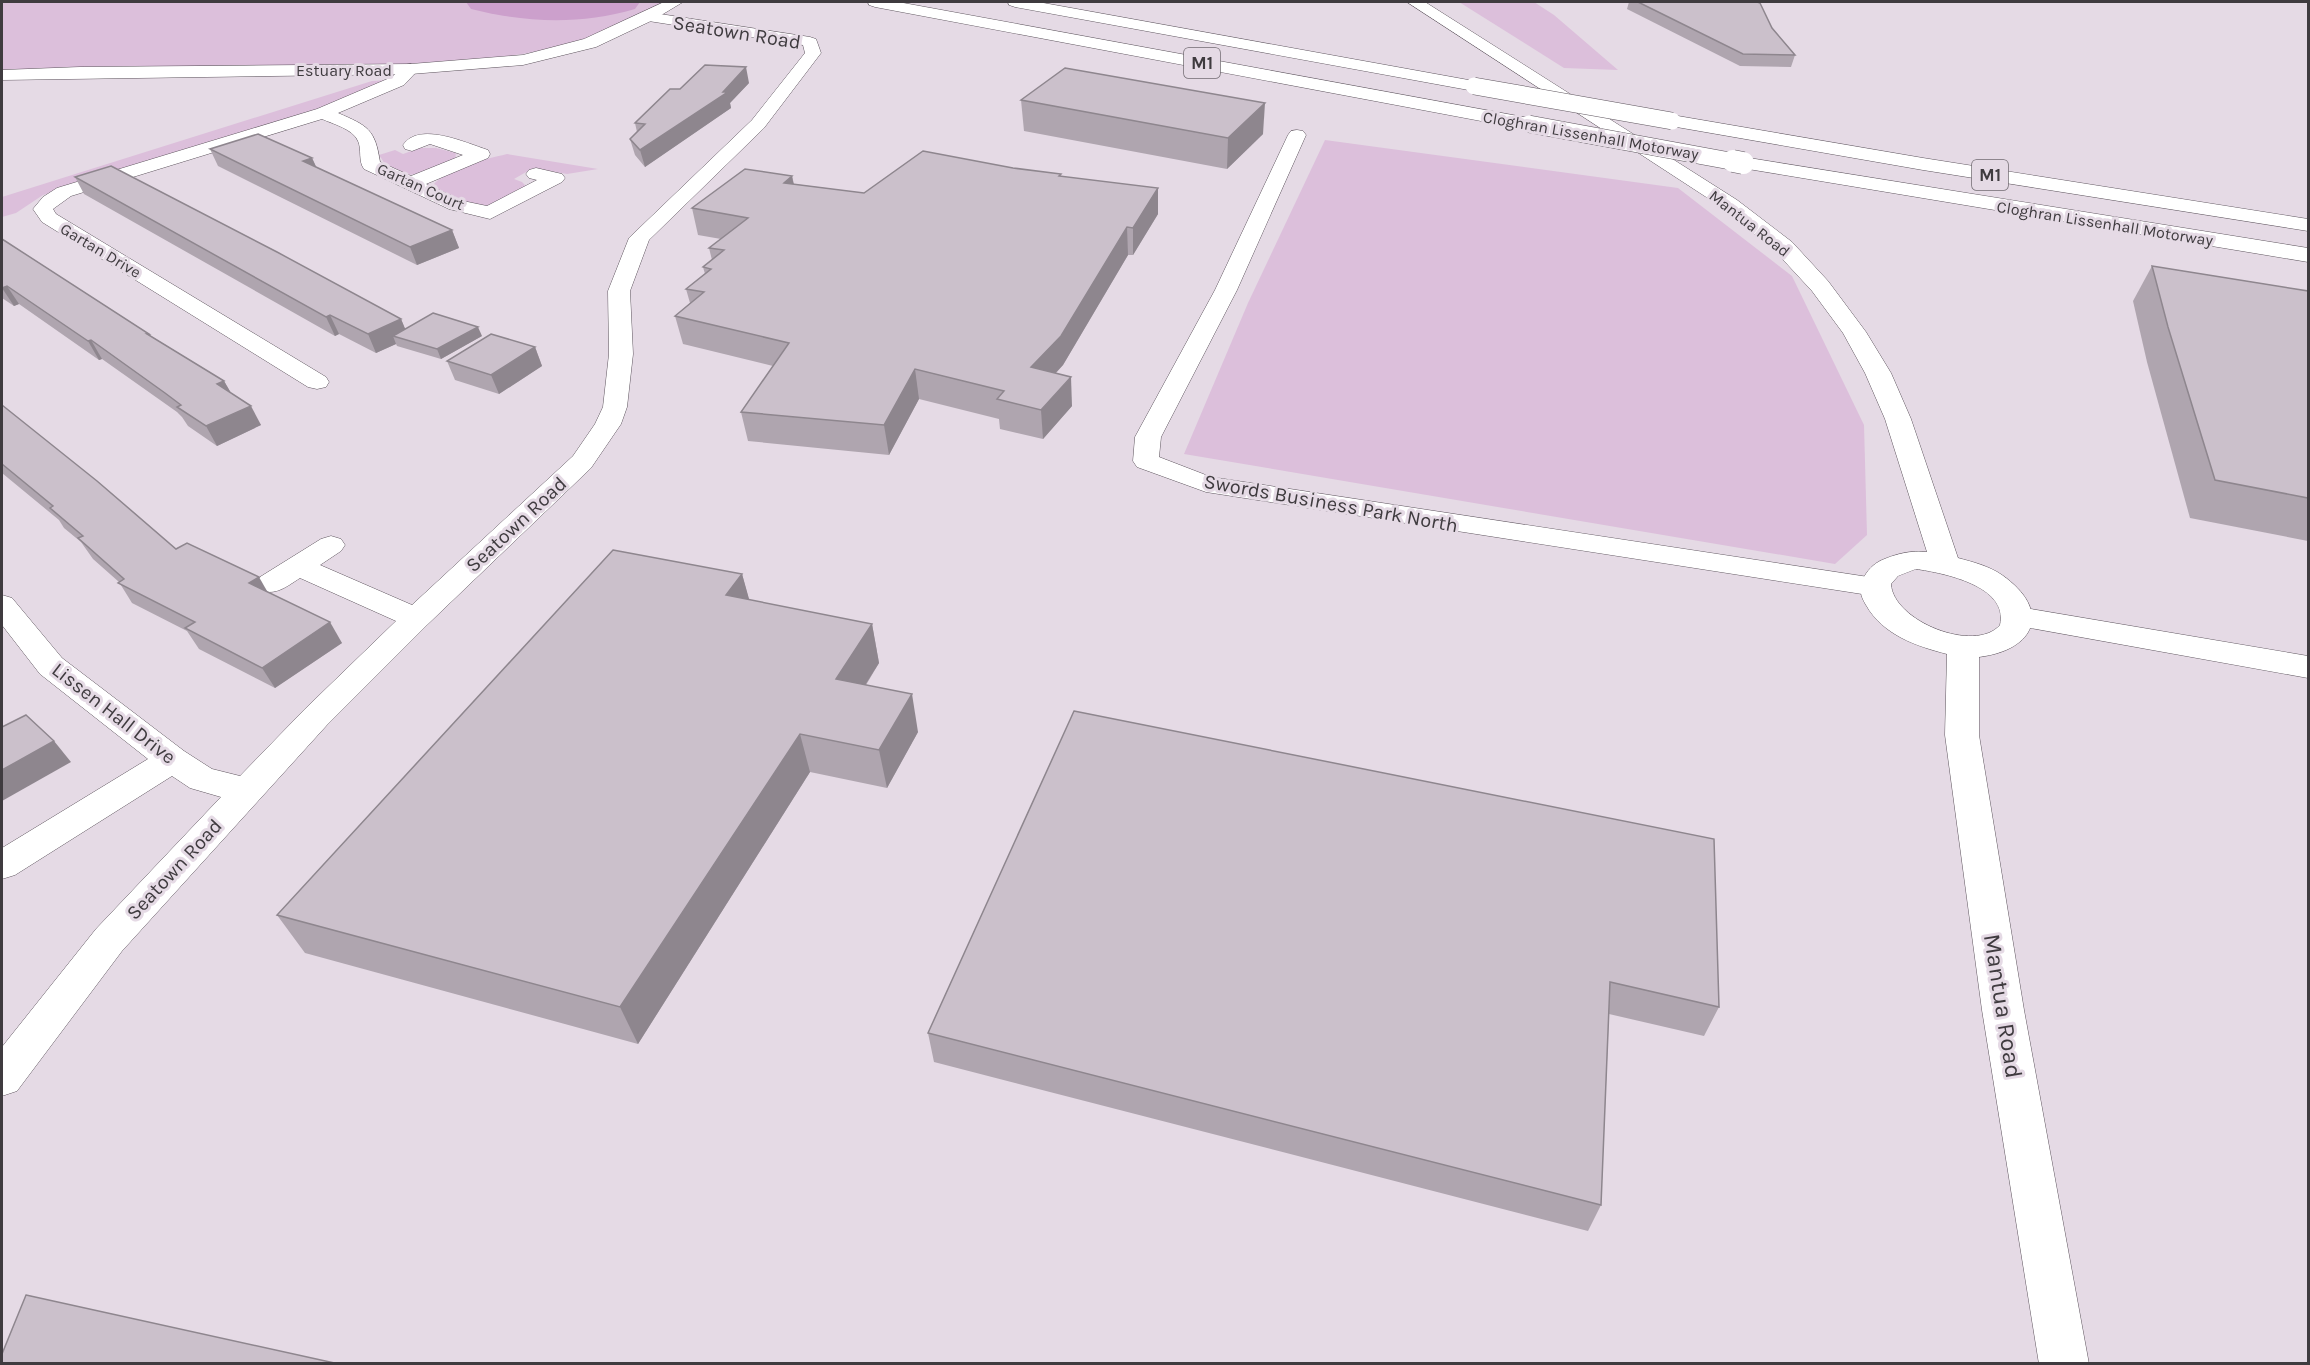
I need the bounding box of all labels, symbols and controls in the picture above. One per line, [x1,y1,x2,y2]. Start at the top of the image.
street label: Seatown Road [671,11,803,54]
road number: M1 [1184,48,1220,78]
street label: Estuary Road [296,61,392,80]
street label: Cloghran Lissenhall Motorway [1482,107,1701,164]
street label: Gartan Court [374,159,467,214]
road number: M1 [1972,160,2008,190]
street label: Mantua Road [1706,186,1794,261]
street label: Cloghran Lissenhall Motorway [1995,197,2215,250]
street label: Gartan Drive [57,219,144,282]
street label: Swords Business Park North [1202,470,1460,537]
street label: Seatown Road [461,472,571,577]
street label: Lissen Hall Drive [47,658,180,769]
street label: Seatown Road [122,814,227,924]
street label: Mantua Road [1978,932,2028,1080]

